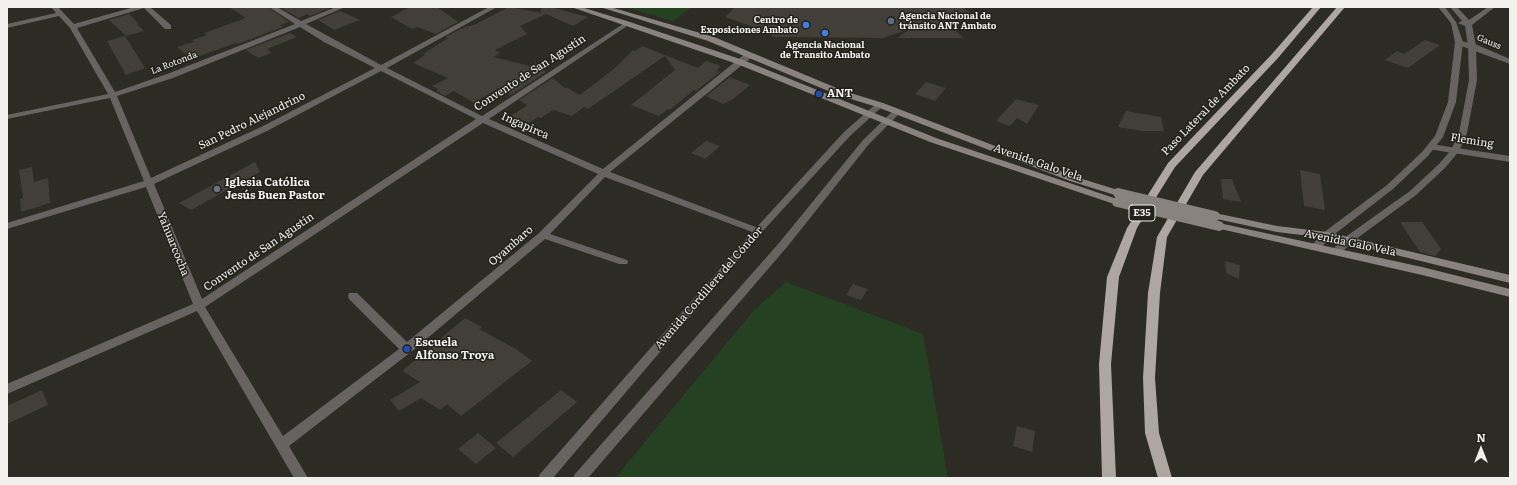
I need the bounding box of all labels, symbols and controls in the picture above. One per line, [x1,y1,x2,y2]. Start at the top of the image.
place label: Agencia Nacional de tránsito ANT Ambato [899,11,996,32]
place label: Centro de Exposiciones Ambato [700,15,798,36]
marker: Agencia Nacional de tránsito ANT Ambato [886,16,896,26]
marker: Centro de Exposiciones Ambato [801,20,811,30]
marker: Agencia Nacional de Transito Ambato [820,28,830,38]
street label: Convento de San Agustín [472,32,588,114]
street label: Gauss [1475,32,1503,52]
place label: Agencia Nacional de Transito Ambato [780,40,870,61]
street label: La Rotonda [149,49,199,77]
street label: Paso Lateral de Ambato [1159,62,1253,158]
place label: ANT [827,87,853,101]
street label: San Pedro Alejandrino [196,89,308,153]
marker: ANT [814,89,824,99]
street label: Ingapirca [499,110,551,142]
street label: Fleming [1449,131,1495,151]
street label: Avenida Galo Vela [992,142,1084,184]
place label: Iglesia Católica Jesús Buen Pastor [225,176,325,202]
marker: Iglesia Católica Jesús Buen Pastor [212,184,222,194]
road number: E35 [1129,205,1155,221]
street label: Yahuarcocha [154,210,192,278]
street label: Convento de San Agustín [201,210,317,294]
street label: Oyambaro [486,223,536,269]
street label: Avenida Cordillera del Cóndor [652,224,766,352]
street label: Avenida Galo Vela [1303,227,1397,259]
place label: Escuela Alfonso Troya [415,336,494,362]
marker: Escuela Alfonso Troya [402,344,412,354]
north arrow [1461,429,1501,469]
text: N [1476,429,1486,445]

